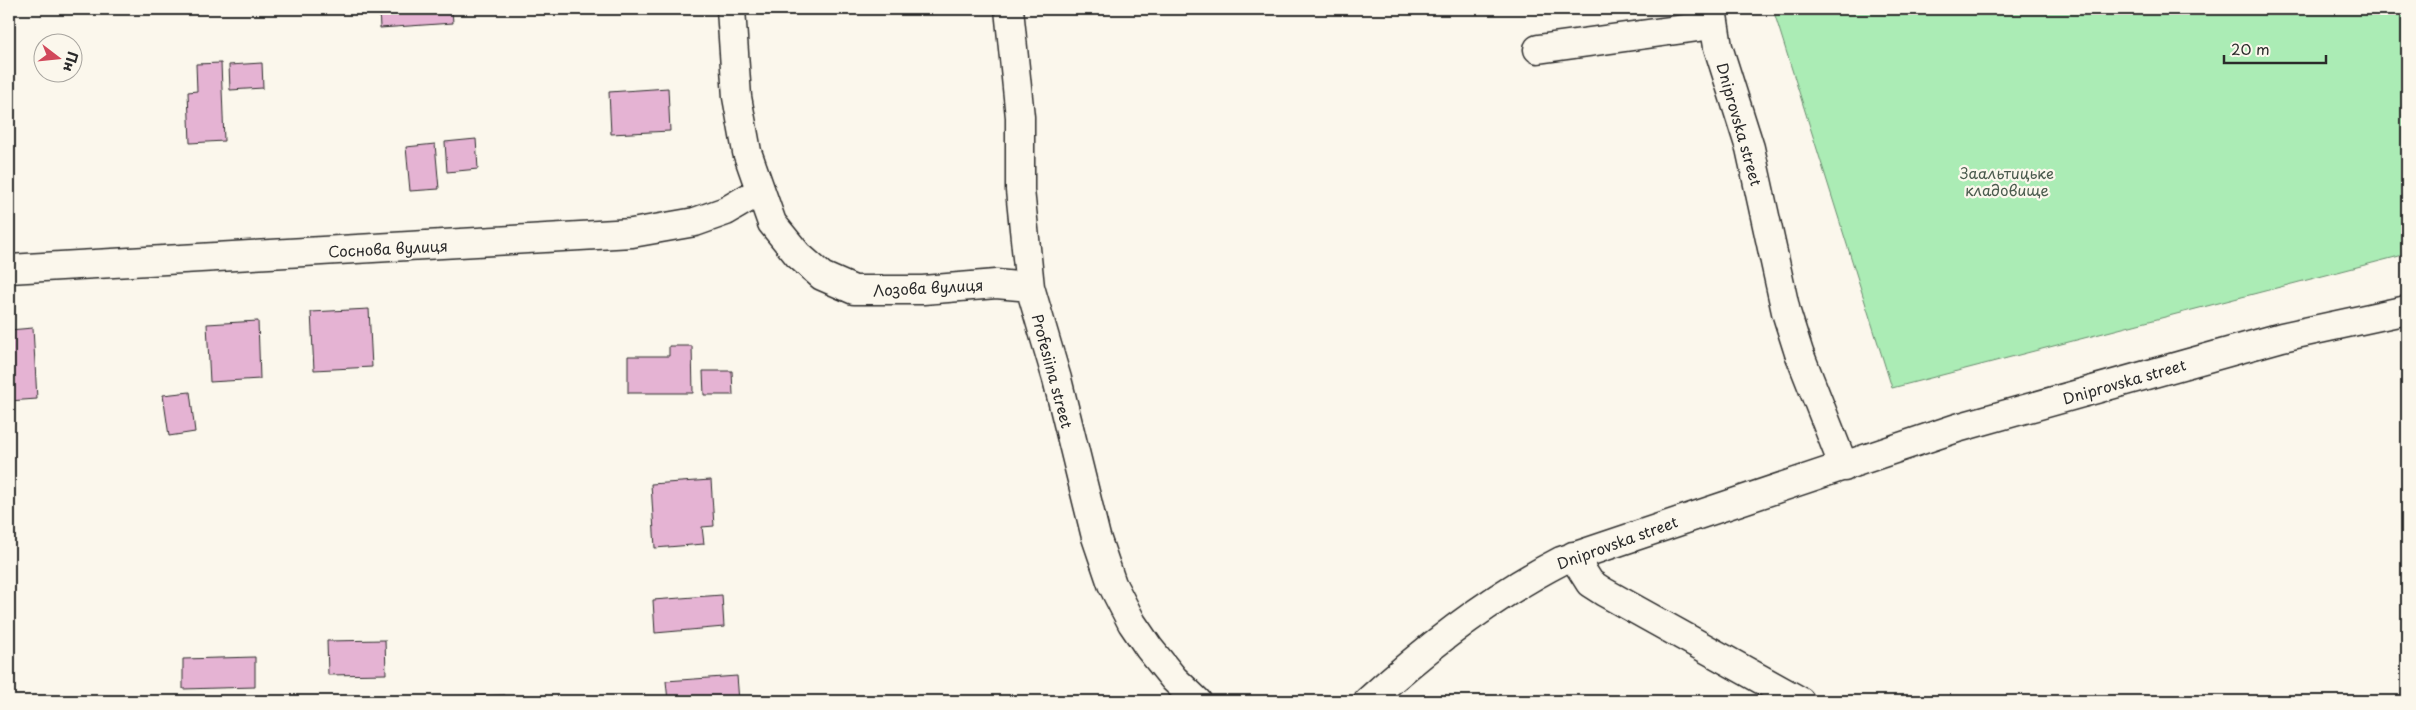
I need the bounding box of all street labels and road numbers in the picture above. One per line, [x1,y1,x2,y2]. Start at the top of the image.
street label: Dniprovska street [1711,60,1769,189]
street label: Соснова вулиця [328,233,448,263]
street label: Лозова вулиця [872,273,984,301]
street label: Profesiina street [1027,311,1079,431]
street label: Dniprovska street [2060,352,2189,410]
street label: Dniprovska street [1553,509,1681,575]

